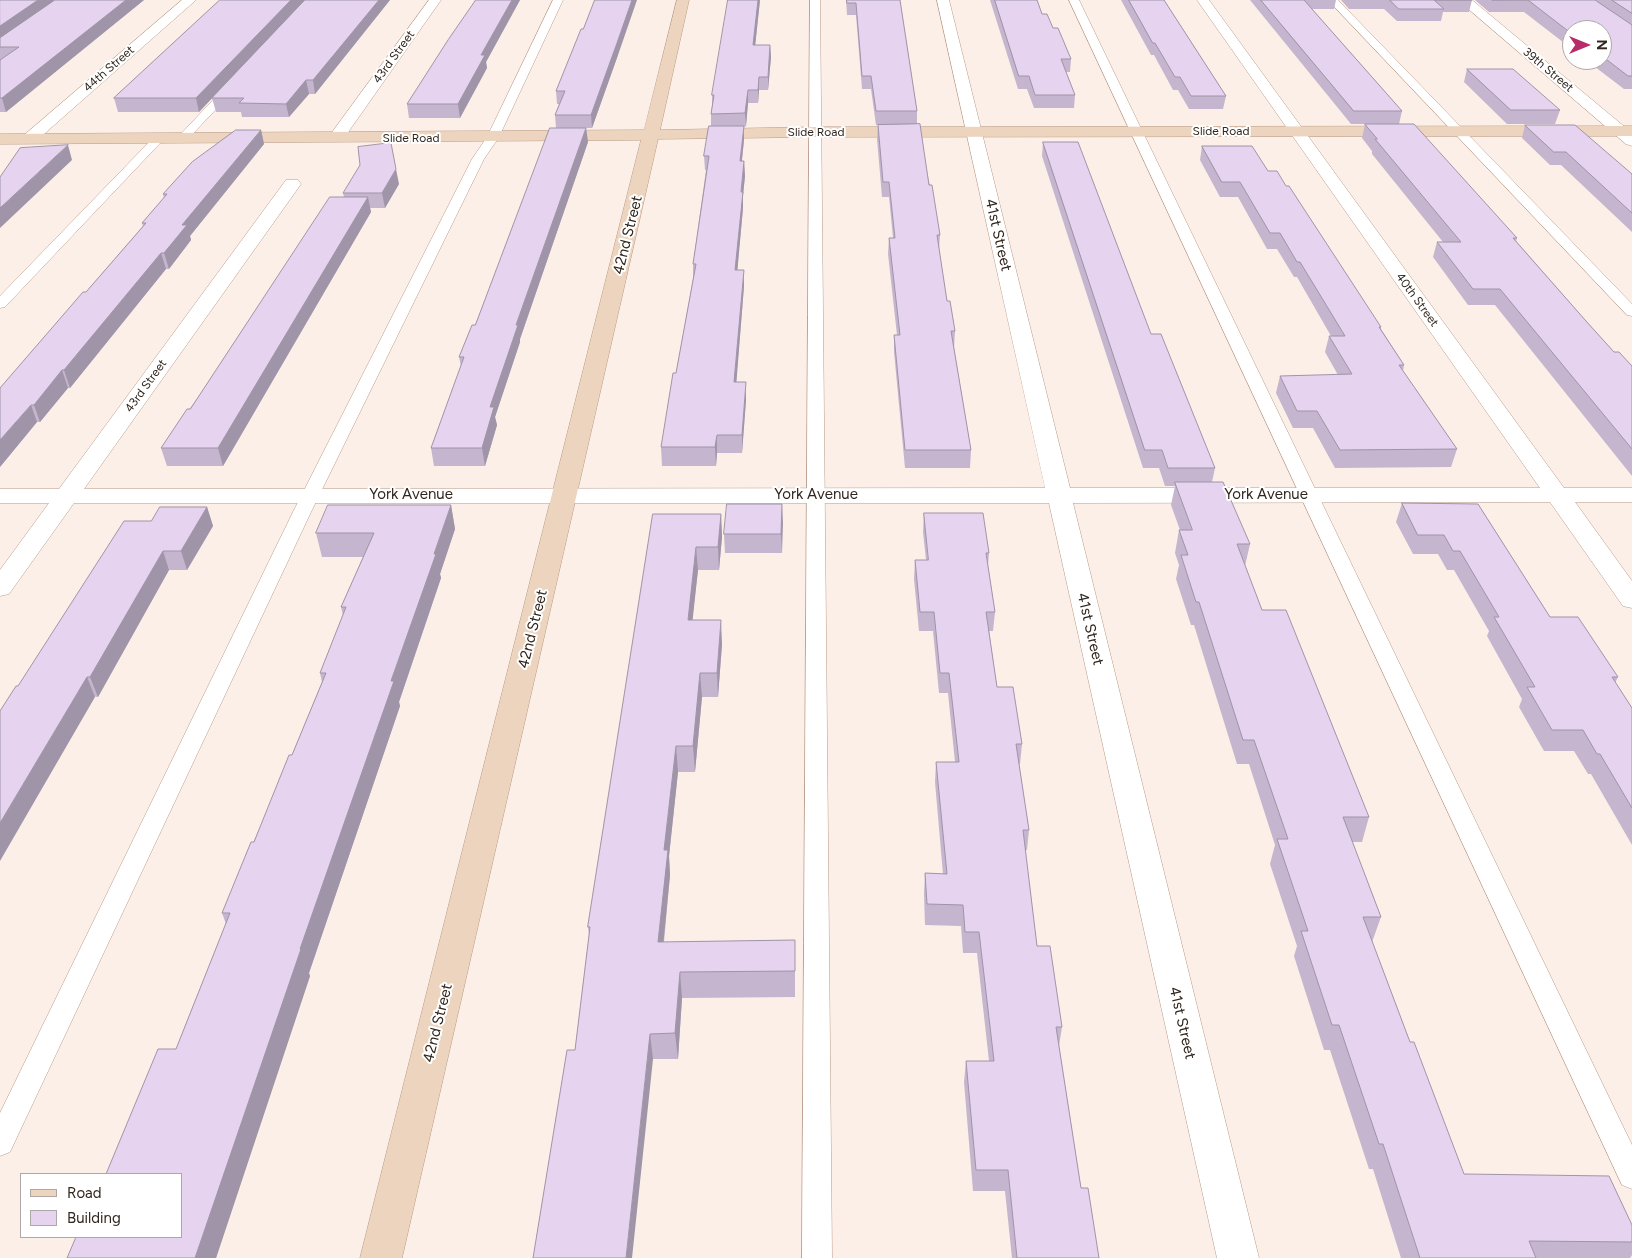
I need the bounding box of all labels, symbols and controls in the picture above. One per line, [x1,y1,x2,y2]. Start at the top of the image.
north arrow [1562,20,1612,70]
street label: 43rd Street [370,28,418,86]
text: N [1593,40,1610,50]
street label: 44th Street [81,43,137,95]
street label: 39th Street [1520,45,1576,95]
street label: Slide Road [1193,124,1249,138]
street label: Slide Road [788,125,844,139]
street label: Slide Road [383,131,439,145]
street label: 42nd Street [610,194,646,276]
street label: 41st Street [981,197,1015,273]
street label: 40th Street [1393,270,1441,330]
street label: 43rd Street [122,357,170,415]
street label: York Avenue [369,486,453,504]
street label: York Avenue [774,486,858,504]
street label: York Avenue [1224,486,1308,504]
street label: 42nd Street [515,588,551,670]
street label: 41st Street [1073,591,1107,667]
street label: 42nd Street [420,982,456,1064]
street label: 41st Street [1165,985,1199,1061]
legend [20,1173,182,1238]
text: Road [67,1184,102,1202]
text: Building [67,1209,121,1227]

